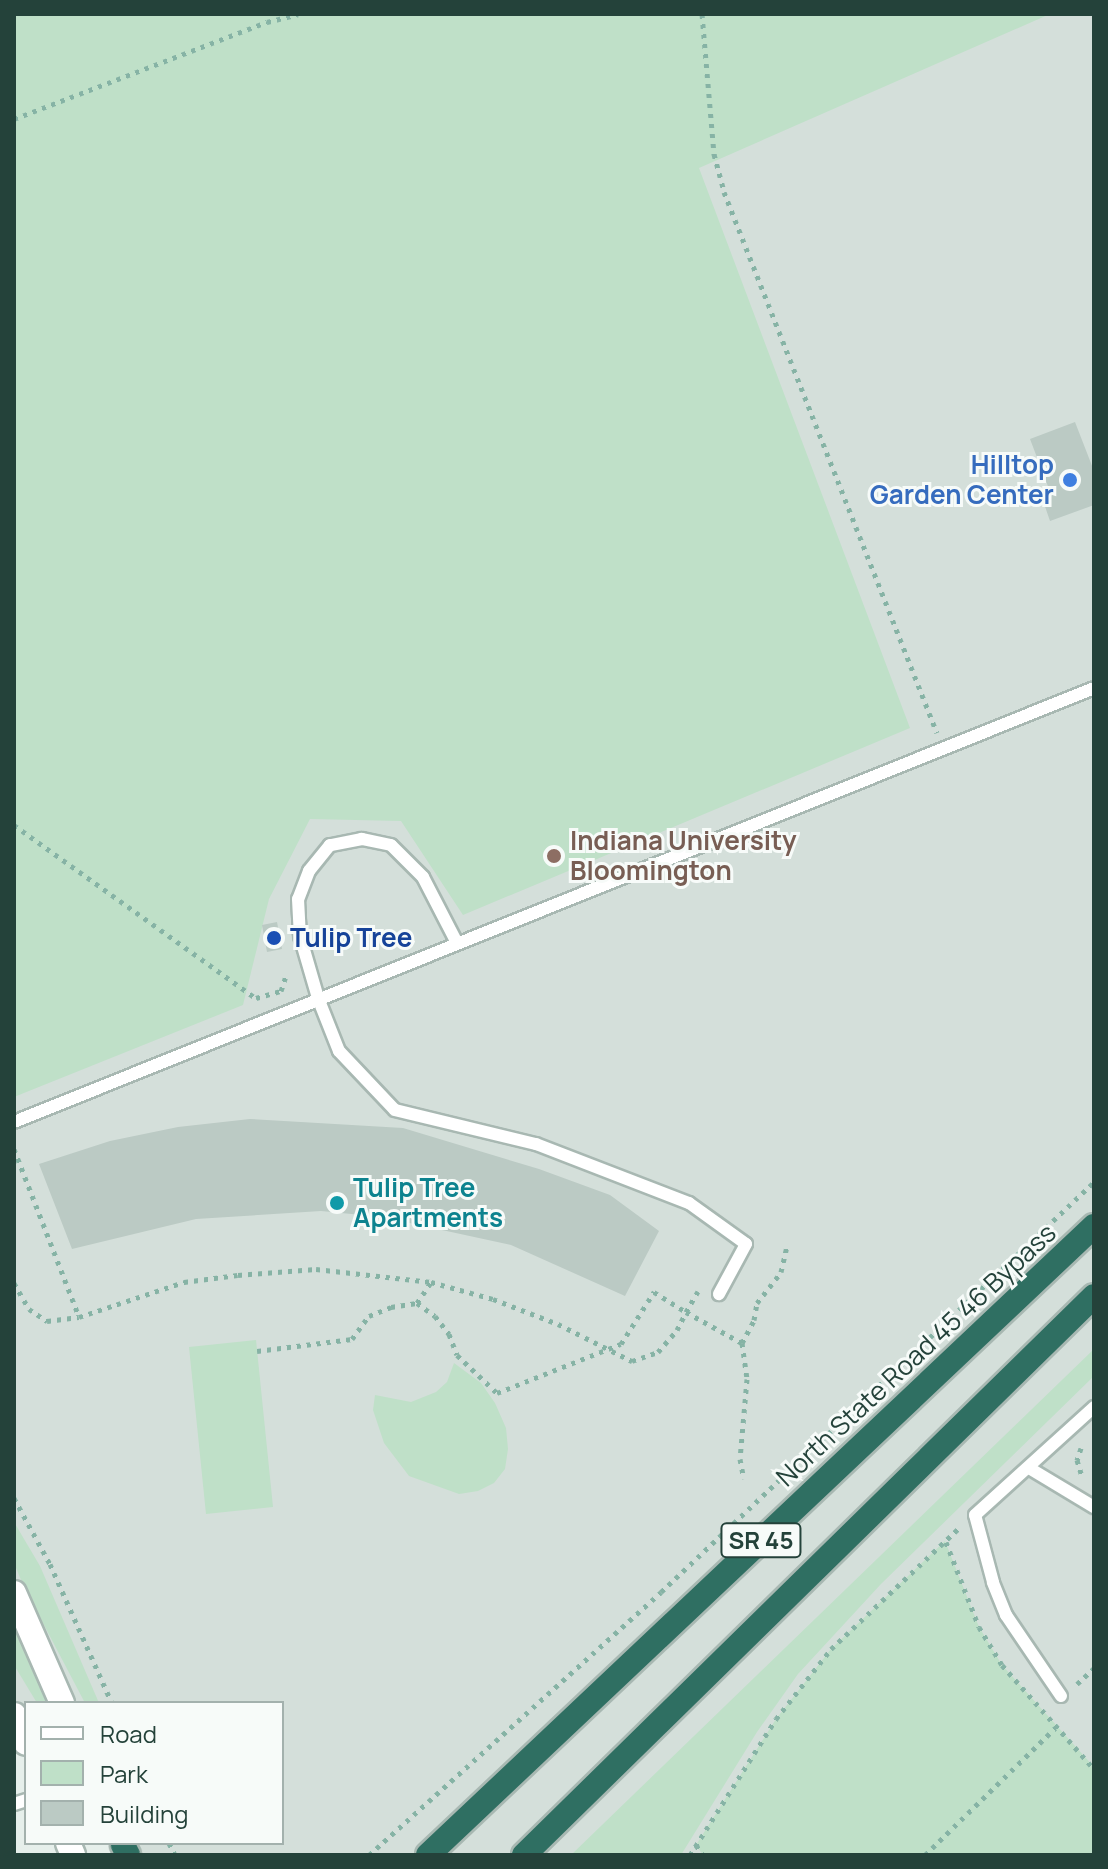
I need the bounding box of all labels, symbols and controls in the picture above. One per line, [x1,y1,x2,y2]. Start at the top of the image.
place label: Hilltop Garden Center [870,449,1054,510]
marker: Hilltop Garden Center [1061,471,1079,489]
place label: Indiana University Bloomington [570,825,797,886]
marker: Indiana University Bloomington [545,847,563,865]
place label: Tulip Tree [290,922,412,954]
marker: Tulip Tree [265,929,283,947]
place label: Tulip Tree Apartments [353,1172,503,1234]
marker: Tulip Tree Apartments [328,1194,346,1212]
street label: North State Road 45 46 Bypass [770,1217,1062,1493]
road number: SR 45 [719,1520,803,1560]
legend [24,1701,284,1845]
text: Road [100,1717,157,1750]
text: Park [100,1757,148,1790]
text: Building [100,1797,188,1830]

